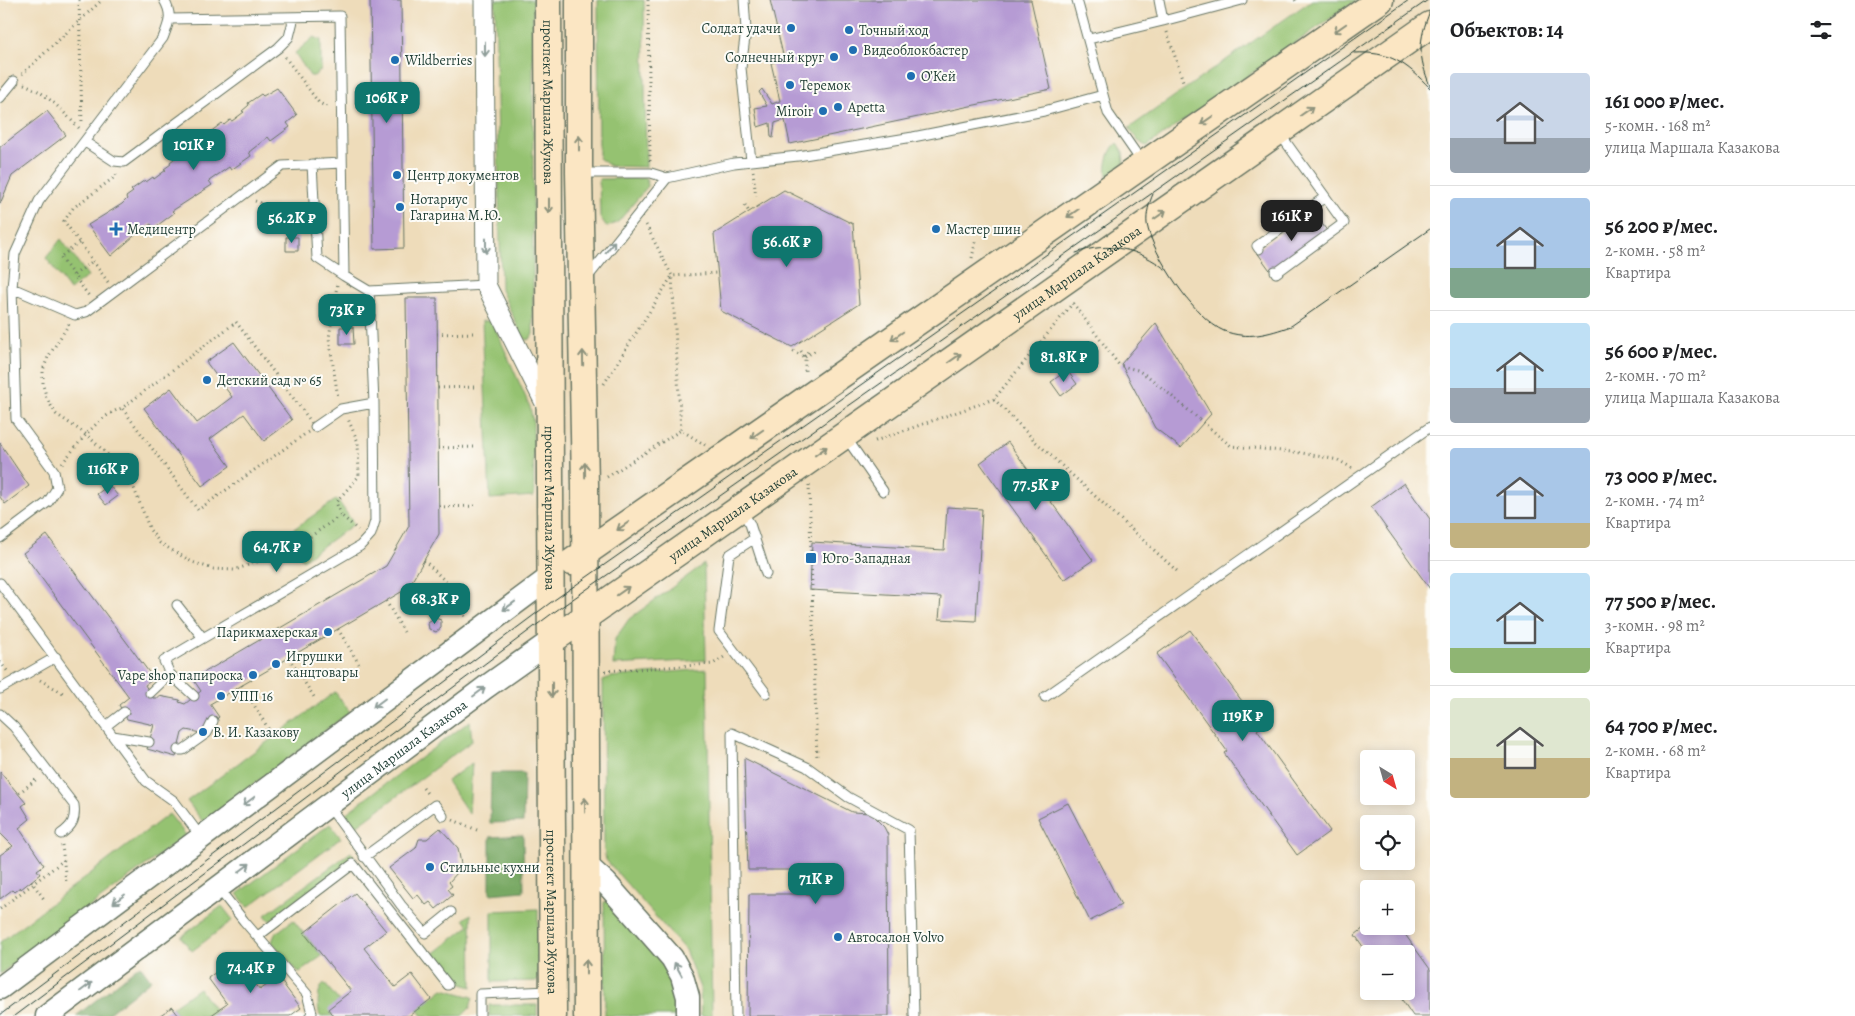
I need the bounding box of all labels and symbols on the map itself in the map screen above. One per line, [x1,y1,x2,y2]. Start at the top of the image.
place label: Солдат удачи [702,19,781,38]
street label: проспект Маршала Жукова [538,20,558,185]
place label: Точный ход [859,21,929,40]
marker: Солдат удачи [785,22,797,34]
one-way arrow [1333,23,1347,33]
marker: Точный ход [843,24,855,36]
one-way arrow [480,40,490,56]
place label: Видеоблокбастер [863,41,968,60]
marker: Видеоблокбастер [847,44,859,56]
place label: Солнечный круг [725,48,824,67]
place label: Wildberries [404,51,472,70]
marker: Солнечный круг [828,51,840,63]
marker: Wildberries [389,54,401,66]
place label: О’Кей [921,67,956,86]
marker: О’Кей [905,70,917,82]
place label: Теремок [800,76,851,95]
marker: Теремок [784,79,796,91]
pin: 106K ₽ [346,82,428,124]
place label: Apetta [847,98,886,117]
marker: Apetta [832,101,844,113]
place label: Miroir [776,102,814,121]
marker: Miroir [817,105,829,117]
one-way arrow [1300,106,1314,116]
one-way arrow [1200,115,1214,125]
pin: 101K ₽ [153,128,235,171]
one-way arrow [574,136,584,152]
place label: Центр документов [407,166,520,185]
marker: Центр документов [391,169,403,181]
place label: Нотариус Гагарина М.Ю. [410,190,501,225]
one-way arrow [544,198,554,214]
pin: 161K ₽ [1251,200,1333,242]
marker: Нотариус Гагарина М.Ю. [394,201,406,213]
pin: 56.2K ₽ [246,202,338,244]
one-way arrow [1067,208,1081,218]
one-way arrow [1152,210,1166,220]
place label: Медицентр [127,220,196,239]
place label: Мастер шин [946,220,1021,239]
street label: улица Маршала Казакова [1008,221,1146,325]
marker: Медицентр [109,222,123,236]
marker: Мастер шин [930,223,942,235]
pin: 56.6K ₽ [741,226,833,268]
one-way arrow [481,238,491,254]
one-way arrow [605,241,616,254]
pin: 73K ₽ [312,294,382,336]
one-way arrow [890,331,904,341]
pin: 81.8K ₽ [1018,340,1110,383]
one-way arrow [578,351,587,367]
one-way arrow [947,353,961,363]
place label: Детский сад № 65 [217,371,322,390]
marker: Детский сад № 65 [201,374,213,386]
street label: проспект Маршала Жукова [540,426,559,591]
one-way arrow [750,429,764,439]
one-way arrow [814,445,827,456]
pin: 116K ₽ [67,452,149,495]
one-way arrow [580,462,589,478]
street label: улица Маршала Казакова [664,462,802,566]
pin: 77.5K ₽ [990,468,1082,511]
one-way arrow [617,521,631,531]
pin: 64.7K ₽ [231,530,323,573]
place label: Юго-Западная [822,549,911,568]
marker: Юго-Западная [804,551,818,565]
pin: 68.3K ₽ [389,582,481,625]
one-way arrow [616,586,630,596]
one-way arrow [503,601,516,612]
place label: Парикмахерская [217,623,318,642]
marker: Парикмахерская [322,626,334,638]
place label: Игрушки канцтовары [286,647,358,682]
marker: Игрушки канцтовары [270,658,282,670]
place label: Vape shop папироска [117,666,244,685]
marker: Vape shop папироска [247,669,259,681]
one-way arrow [547,682,557,698]
place label: УПП 16 [231,687,273,706]
one-way arrow [472,687,486,697]
marker: УПП 16 [215,690,227,702]
street label: улица Маршала Казакова [336,695,472,803]
one-way arrow [373,698,386,709]
pin: 119K ₽ [1202,700,1284,742]
place label: В. И. Казакову [213,723,300,742]
marker: В. И. Казакову [197,726,209,738]
north arrow [1360,750,1415,805]
one-way arrow [243,796,256,807]
one-way arrow [580,797,590,814]
street label: проспект Маршала Жукова [542,830,562,995]
place label: Стильные кухни [440,858,540,877]
marker: Стильные кухни [424,861,436,873]
pin: 71K ₽ [781,862,851,905]
one-way arrow [237,863,250,874]
one-way arrow [113,893,126,904]
place label: Автосалон Volvo [847,928,944,947]
marker: Автосалон Volvo [832,931,844,943]
pin: 74.4K ₽ [205,952,297,994]
one-way arrow [581,960,591,976]
one-way arrow [673,963,683,977]
one-way arrow [79,982,93,992]

